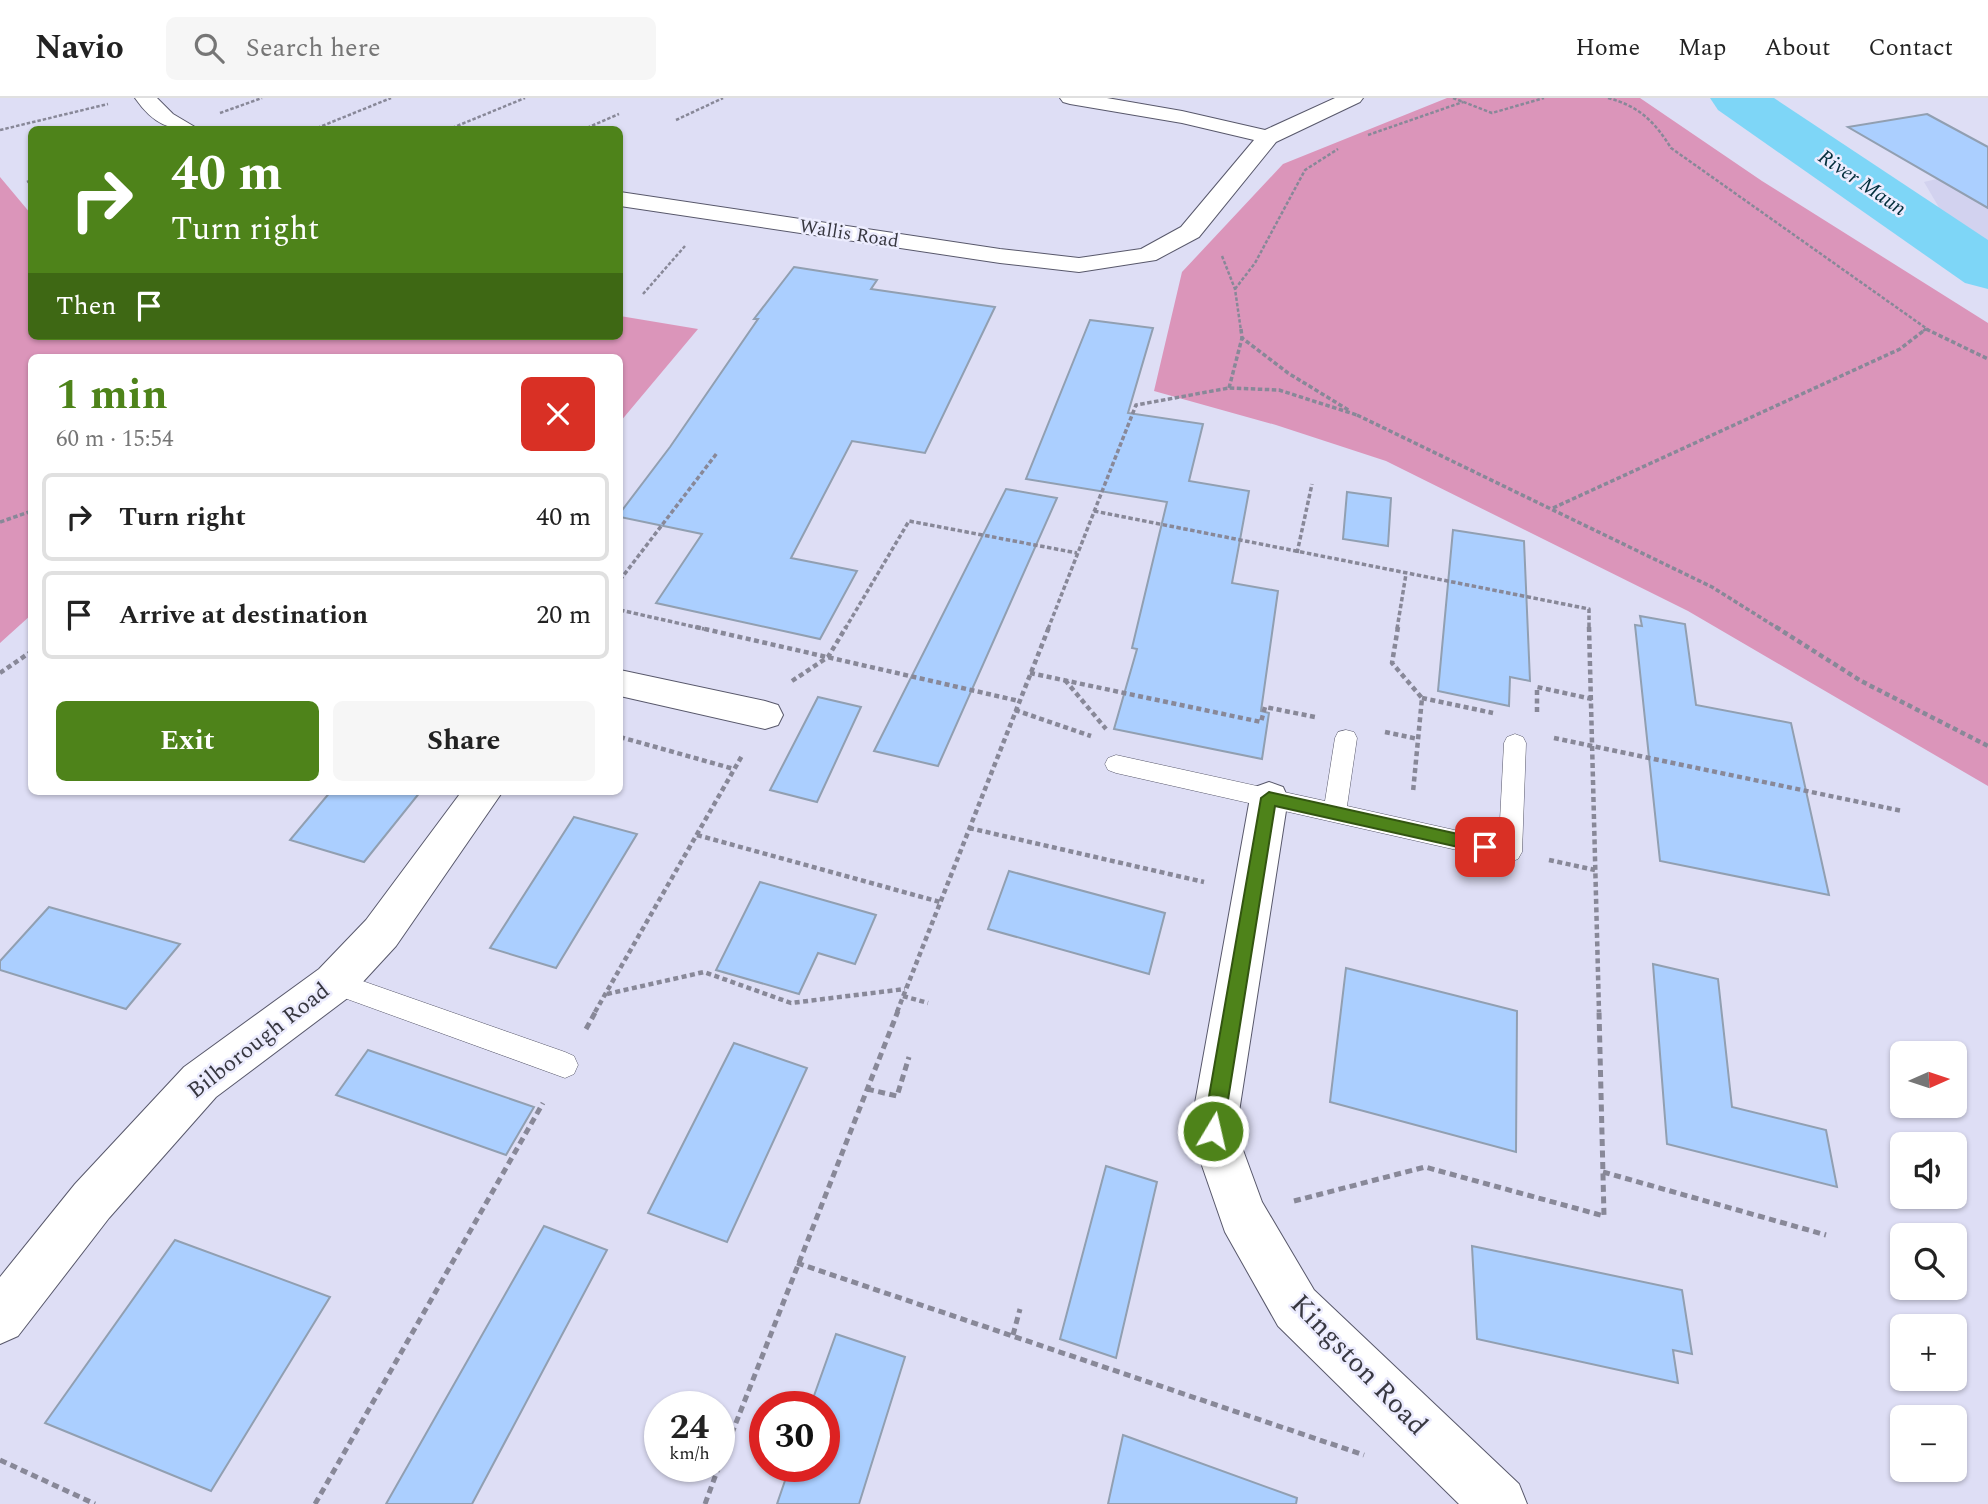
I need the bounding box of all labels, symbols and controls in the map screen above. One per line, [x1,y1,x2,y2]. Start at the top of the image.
search box [166,17,656,80]
text: Navio [35,23,124,73]
text: Search here [246,28,381,68]
icon: search [190,29,228,67]
text: Home [1575,30,1640,66]
text: Map [1678,30,1726,66]
text: About [1764,30,1830,66]
text: Contact [1868,30,1953,66]
text: 40 m [171,137,282,212]
water label: River Maun [1811,141,1913,225]
icon: right [56,154,147,245]
text: Turn right [171,205,319,254]
street label: Wallis Road [797,212,901,256]
text: Then [56,286,116,326]
icon: arrive [130,287,168,325]
text: 1 min [56,364,168,427]
button: close [521,377,595,451]
text: 60 m · 15:54 [56,422,174,457]
text: Turn right [119,497,246,537]
text: 40 m [536,497,591,537]
icon: right [60,498,98,536]
text: Arrive at destination [119,595,368,635]
text: 20 m [536,595,591,635]
icon: arrive [60,596,98,634]
button: Exit [56,701,319,781]
button: Share [333,701,595,781]
pin [1455,817,1515,877]
icon: arrive [1466,828,1504,866]
street label: Bilborough Road [180,974,338,1108]
north arrow [1890,1041,1967,1118]
map controls [1890,1041,1967,1482]
position arrow [1176,1094,1250,1168]
button: sound [1890,1132,1967,1209]
button: search [1890,1223,1967,1300]
street label: Kingston Road [1280,1284,1438,1446]
button: + [1890,1314,1967,1391]
speed limit sign: 30 [749,1391,840,1482]
text: 24 [670,1401,709,1454]
button: − [1890,1405,1967,1482]
text: km/h [669,1440,710,1467]

